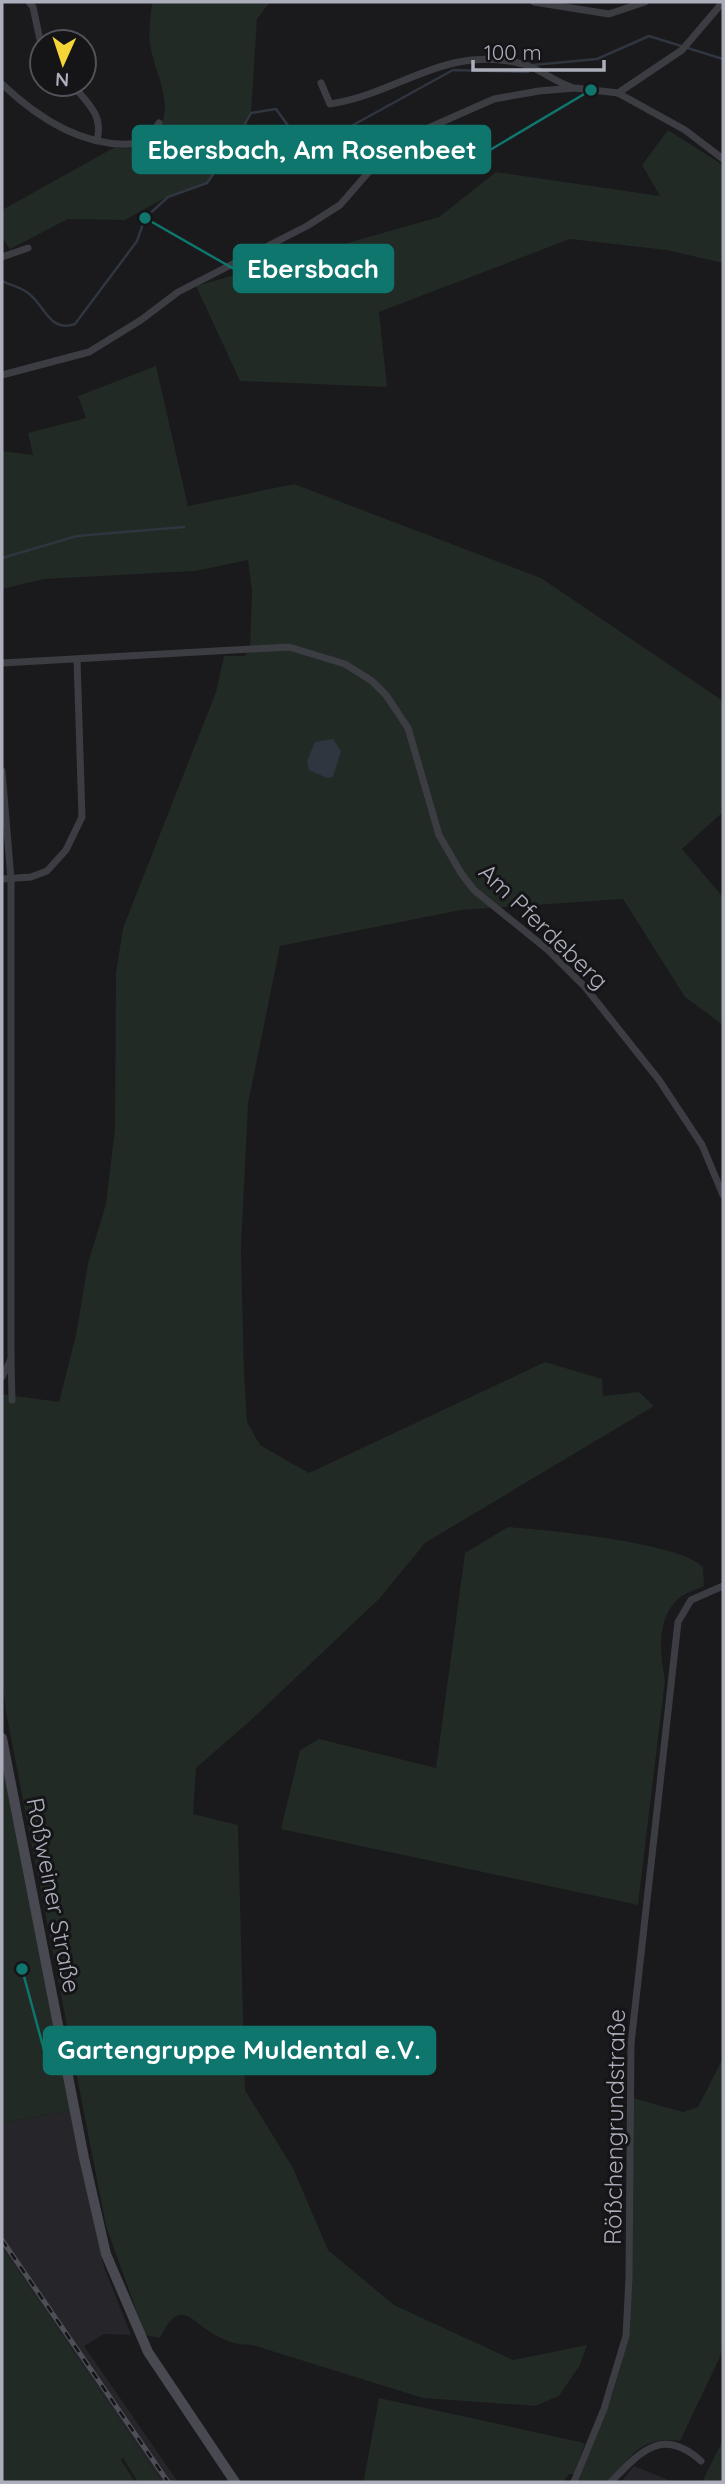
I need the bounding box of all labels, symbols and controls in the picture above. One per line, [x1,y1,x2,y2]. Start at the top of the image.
north arrow [28,28,98,98]
scale bar [473,28,604,72]
text: 100 m [484,39,542,65]
text: N [55,68,70,92]
callout: Ebersbach, Am Rosenbeet [133,126,490,173]
text: Ebersbach, Am Rosenbeet [147,133,477,166]
callout: Ebersbach [234,245,393,292]
text: Ebersbach [247,252,379,285]
street label: Am Pferdeberg [473,857,615,995]
street label: Roßweiner Straße [20,1795,88,1995]
street label: Rößchengrundstraße [597,2009,631,2245]
callout: Gartengruppe Muldental e.V. [44,2027,435,2074]
text: Gartengruppe Muldental e.V. [57,2033,421,2066]

